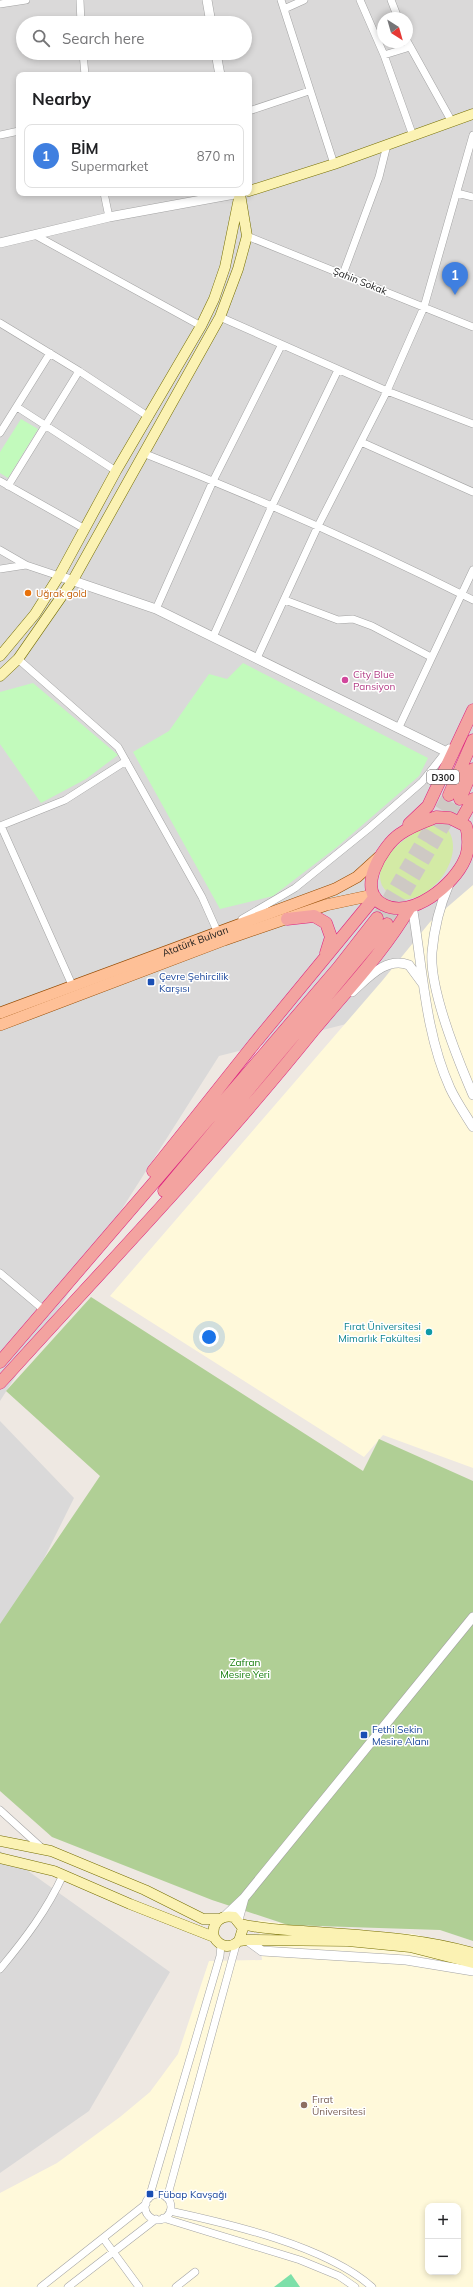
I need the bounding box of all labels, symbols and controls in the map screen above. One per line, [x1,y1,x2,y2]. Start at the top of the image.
north arrow [377,12,413,48]
search box [16,16,252,60]
icon: search [30,27,52,49]
text: Search here [62,29,144,48]
text: Nearby [32,88,91,109]
text: BİM [71,139,99,158]
text: 1 [42,148,50,164]
text: 870 m [197,148,235,164]
text: Supermarket [71,158,148,174]
pin: 1 [442,262,468,295]
street label: Şahin Sokak [331,264,390,298]
place label: Uğrak gold [36,587,87,600]
marker: Uğrak gold [23,588,33,598]
place label: City Blue Pansiyon [353,668,395,693]
marker: City Blue Pansiyon [340,675,350,685]
road number: D300 [427,770,459,784]
street label: Atatürk Bulvarı [160,923,230,959]
place label: Çevre Şehircilik Karşısı [159,970,229,995]
marker: Çevre Şehircilik Karşısı [146,977,156,987]
place label: Fırat Üniversitesi Mimarlık Fakültesi [338,1320,421,1345]
your location [199,1327,219,1347]
marker: Fırat Üniversitesi Mimarlık Fakültesi [424,1327,434,1337]
park label: Zafran Mesire Yeri [220,1656,270,1681]
place label: Fethi Sekin Mesire Alanı [372,1723,429,1748]
marker: Fethi Sekin Mesire Alanı [359,1730,369,1740]
place label: Fırat Üniversitesi [312,2093,365,2118]
marker: Fırat Üniversitesi [299,2100,309,2110]
place label: Fübap Kavşağı [158,2188,227,2201]
marker: Fübap Kavşağı [145,2189,155,2199]
map controls [425,2203,461,2275]
button: + [425,2203,461,2239]
button: − [425,2239,461,2275]

